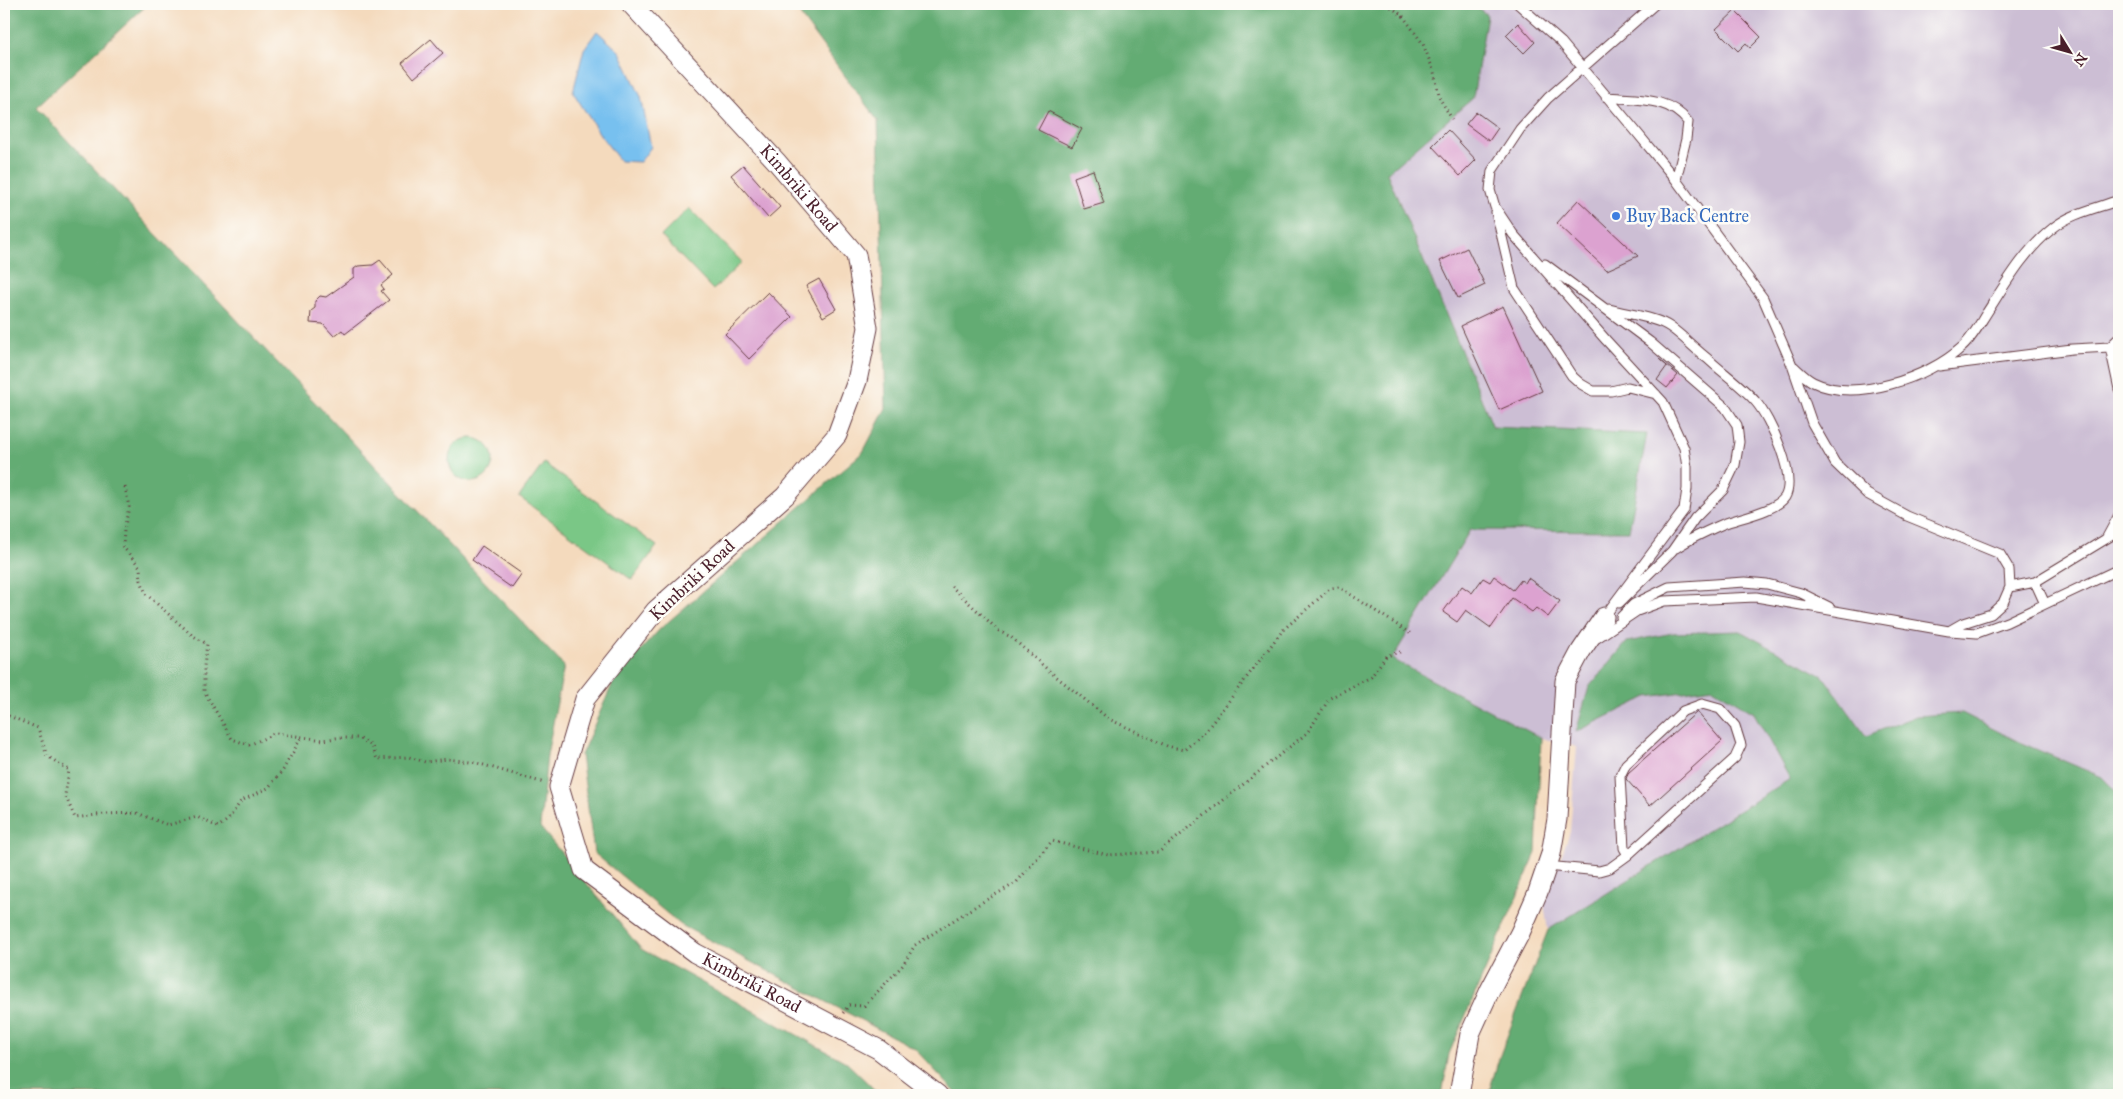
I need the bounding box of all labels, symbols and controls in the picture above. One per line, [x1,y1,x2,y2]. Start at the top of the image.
north arrow [2046,28,2096,78]
text: N [2070,50,2090,69]
street label: Kimbriki Road [755,140,842,236]
place label: Buy Back Centre [1626,205,1749,227]
marker: Buy Back Centre [1610,210,1622,222]
street label: Kimbriki Road [645,535,739,625]
street label: Kimbriki Road [698,948,805,1018]

